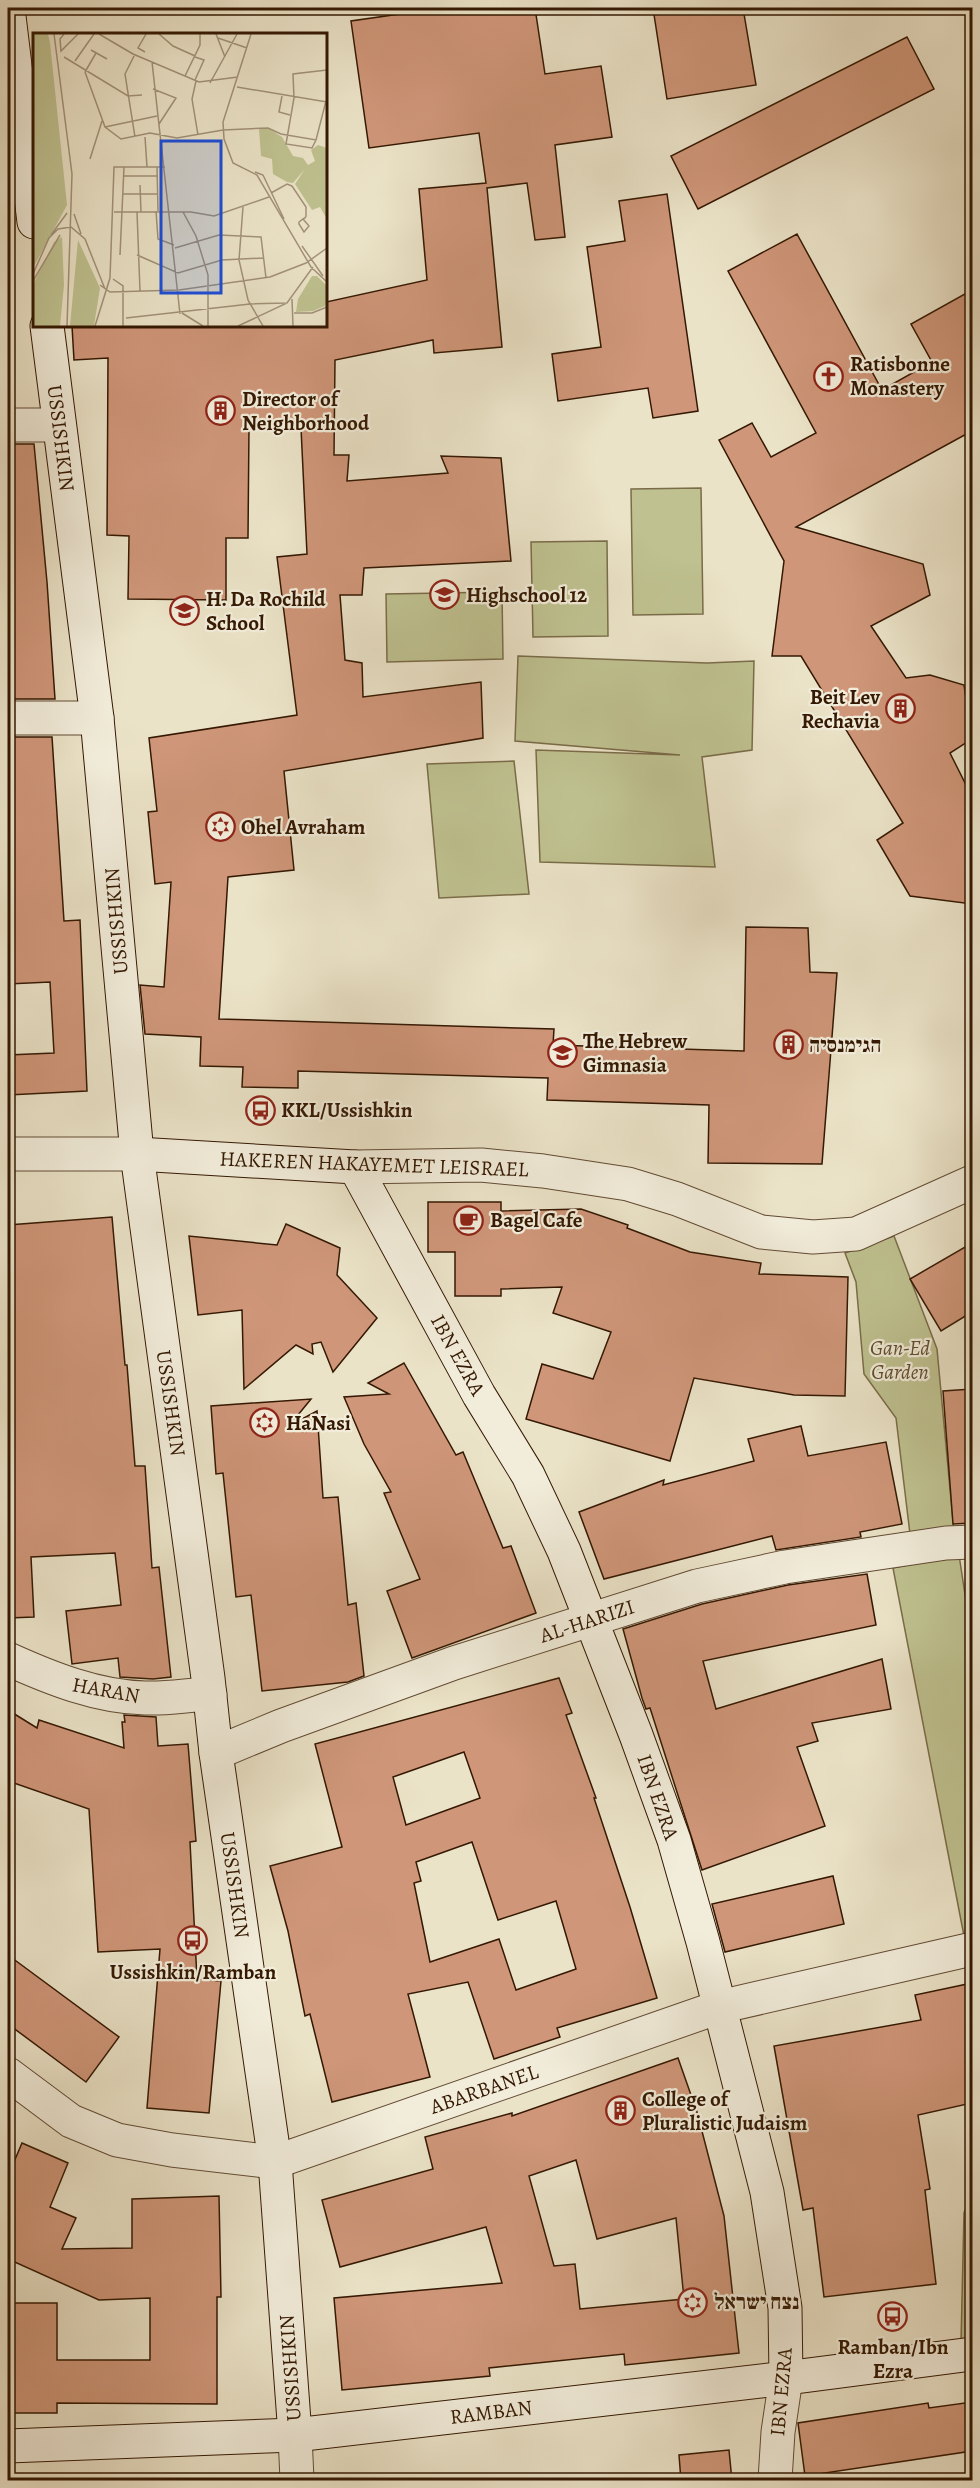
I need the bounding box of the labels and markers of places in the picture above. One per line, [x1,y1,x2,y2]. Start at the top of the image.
place label: Ratisbonne Monastery [850,350,950,402]
church icon: Ratisbonne Monastery [813,360,845,392]
place label: Director of Neighborhood [242,385,370,437]
building icon: Director of Neighborhood [205,395,237,427]
school or university icon: Highschool 12 [429,579,461,611]
place label: Highschool 12 [466,581,587,609]
place label: H. Da Rochild School [206,585,326,637]
school or university icon: H. Da Rochild School [169,595,201,627]
place label: Beit Lev Rechavia [801,683,881,735]
building icon: Beit Lev Rechavia [885,693,917,725]
synagogue icon: Ohel Avraham [204,811,236,843]
place label: Ohel Avraham [241,813,366,841]
place label: The Hebrew Gimnasia [583,1027,688,1079]
building icon: הגימנסיה [772,1029,804,1061]
place label: הגימנסיה [809,1031,881,1059]
school or university icon: The Hebrew Gimnasia [546,1037,578,1069]
bus stop icon: KKL/Ussishkin [244,1094,276,1126]
place label: KKL/Ussishkin [281,1096,413,1124]
cafe icon: Bagel Cafe [453,1204,485,1236]
place label: Bagel Cafe [490,1206,583,1234]
synagogue icon: HaNasi [249,1407,281,1439]
place label: HaNasi [286,1409,351,1437]
bus stop icon: Ussishkin/Ramban [177,1925,209,1957]
place label: Ussishkin/Ramban [110,1958,276,1986]
place label: College of Pluralistic Judaism [642,2085,808,2137]
building icon: College of Pluralistic Judaism [605,2095,637,2127]
synagogue icon: נצח ישראל [677,2286,709,2318]
place label: נצח ישראל [714,2288,799,2316]
bus stop icon: Ramban/Ibn Ezra [877,2300,909,2332]
place label: Ramban/Ibn Ezra [837,2333,949,2385]

